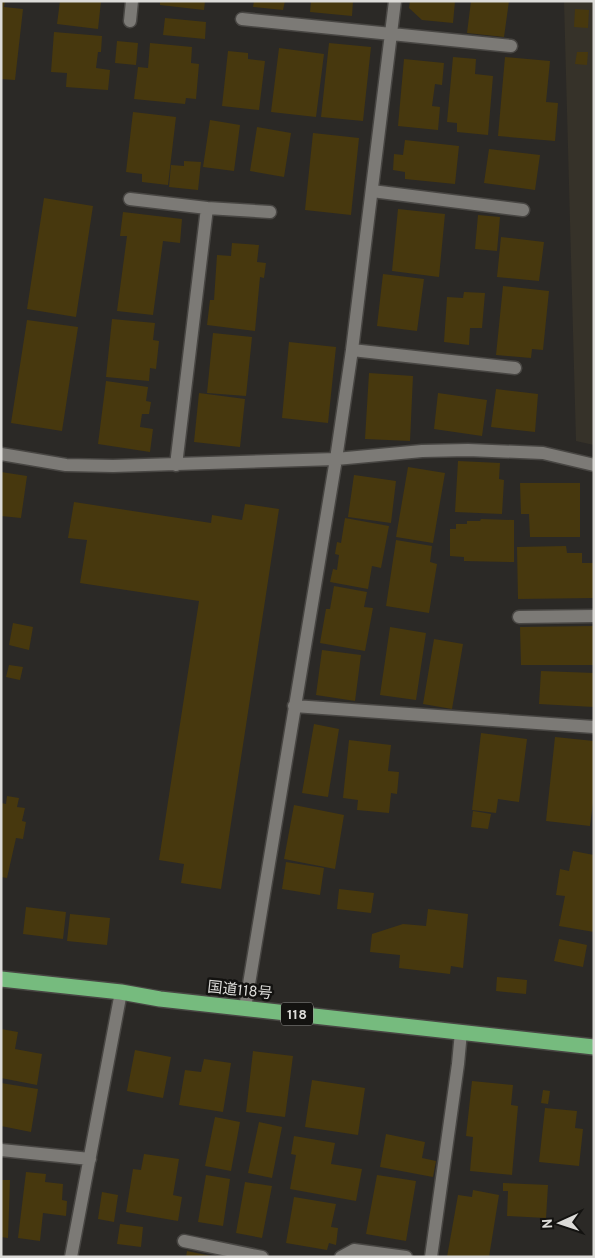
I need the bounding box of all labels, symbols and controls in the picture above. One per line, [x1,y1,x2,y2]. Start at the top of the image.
street label: 国道118号 [206,979,273,1004]
road number: 118 [281,1002,313,1026]
north arrow [535,1198,585,1248]
text: N [540,1218,557,1229]

